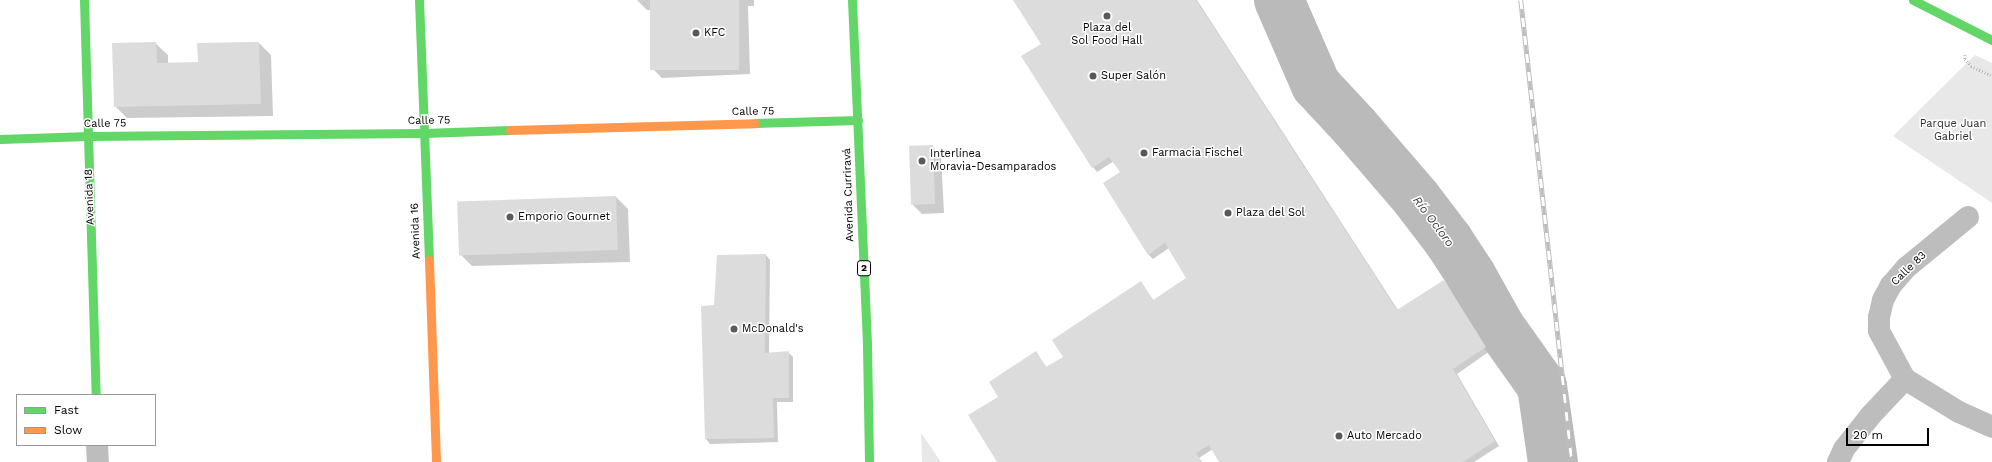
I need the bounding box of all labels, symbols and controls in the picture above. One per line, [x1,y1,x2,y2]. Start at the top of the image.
marker: Plaza del Sol Food Hall [1102,11,1112,21]
place label: Plaza del Sol Food Hall [1071,22,1143,48]
place label: KFC [704,26,725,40]
marker: KFC [691,28,701,38]
place label: Super Salón [1101,69,1166,83]
marker: Super Salón [1088,71,1098,81]
street label: Calle 75 [731,105,775,119]
street label: Calle 75 [407,114,451,128]
street label: Calle 75 [83,117,127,131]
park label: Parque Juan Gabriel [1920,118,1986,144]
place label: Farmacia Fischel [1152,146,1243,160]
street label: Avenida Curriravá [841,148,857,242]
place label: Interlínea Moravia-Desamparados [930,148,1056,174]
marker: Farmacia Fischel [1139,148,1149,158]
marker: Interlínea Moravia-Desamparados [917,156,927,166]
street label: Avenida 18 [82,168,98,226]
water label: Río Ocloro [1409,194,1457,250]
street label: Avenida 16 [408,203,424,259]
place label: Plaza del Sol [1236,206,1306,220]
marker: Plaza del Sol [1223,208,1233,218]
place label: Emporio Gournet [518,210,610,224]
marker: Emporio Gournet [505,212,515,222]
street label: Calle 83 [1889,249,1929,289]
road number: 2 [857,260,871,276]
place label: McDonald's [742,322,804,336]
marker: McDonald's [729,324,739,334]
legend [16,394,156,446]
text: Fast [54,403,79,417]
scale bar [1848,420,1931,446]
text: Slow [54,423,82,437]
text: 20 m [1853,428,1883,442]
place label: Auto Mercado [1347,429,1422,443]
marker: Auto Mercado [1334,431,1344,441]

